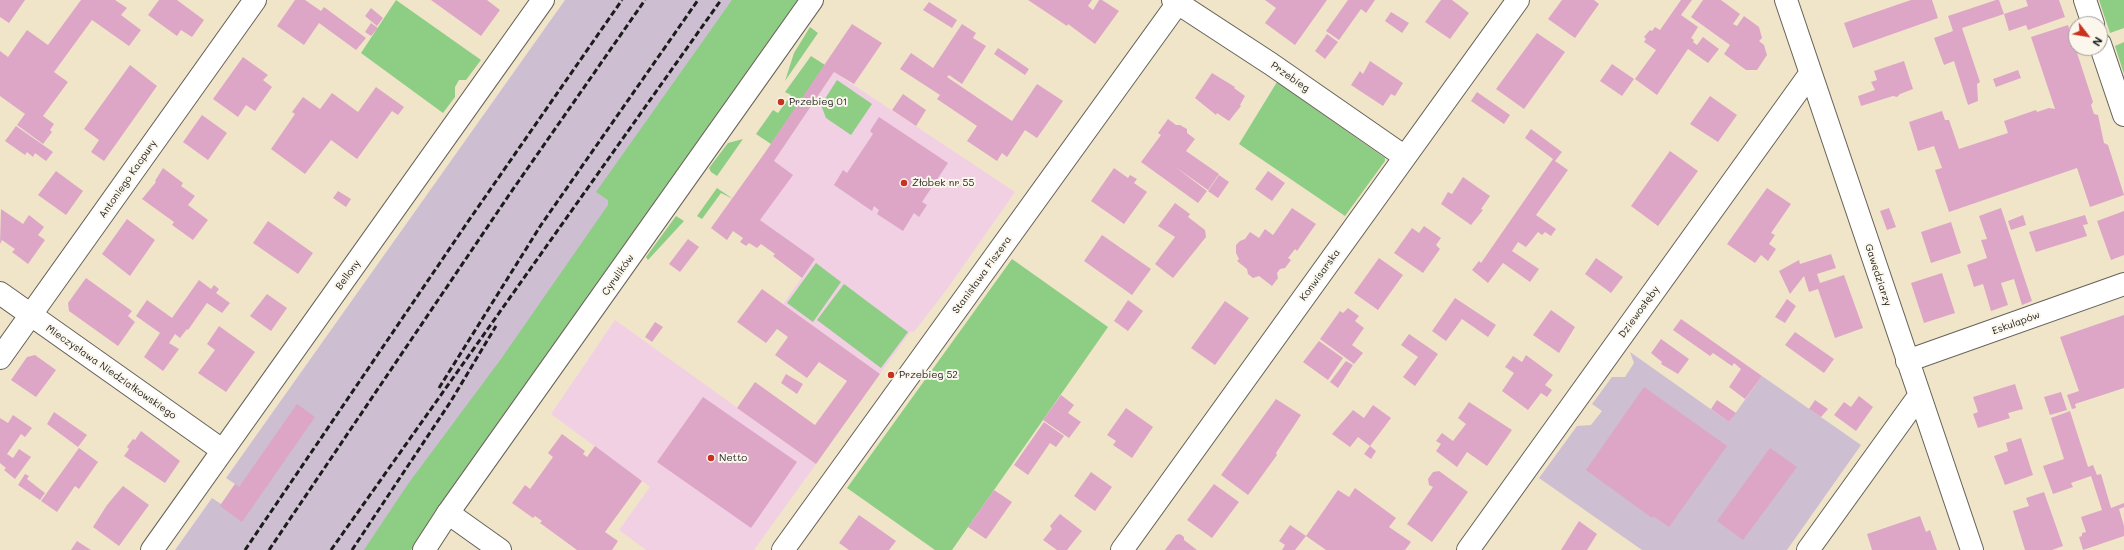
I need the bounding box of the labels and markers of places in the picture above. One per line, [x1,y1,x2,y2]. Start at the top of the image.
place label: Przebieg 01 [789,96,847,108]
marker: Przebieg 01 [776,97,786,107]
place label: Żłobek nr 55 [912,177,974,189]
marker: Żłobek nr 55 [899,178,909,188]
place label: Przebieg 52 [899,369,958,381]
marker: Przebieg 52 [886,370,896,380]
place label: Netto [719,452,747,464]
marker: Netto [706,453,716,463]

